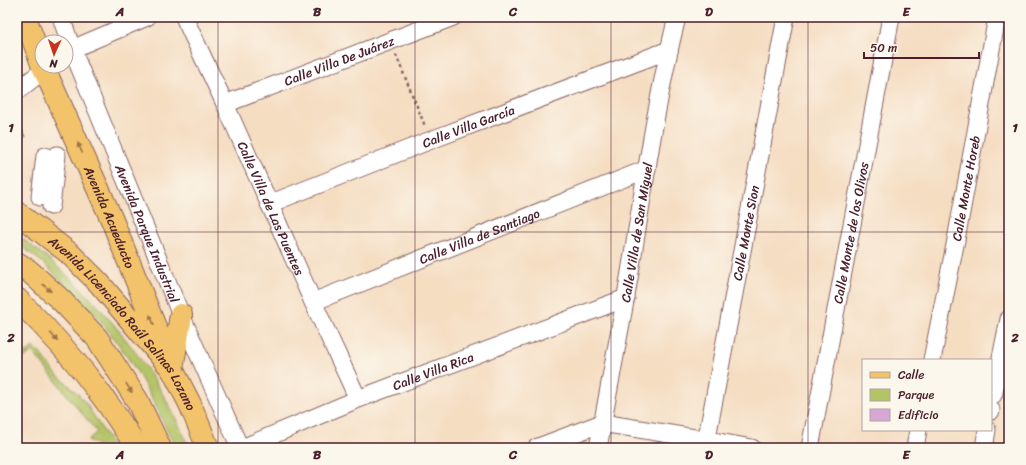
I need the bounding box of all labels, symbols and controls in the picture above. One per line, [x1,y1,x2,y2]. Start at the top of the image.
text: A [115,0,124,23]
text: B [313,0,322,23]
text: C [508,0,518,23]
text: D [705,0,713,23]
text: E [902,0,911,23]
street label: Calle Villa De Juárez [281,29,398,92]
north arrow [34,34,74,74]
scale bar [864,34,979,60]
text: 50 m [870,37,897,59]
text: N [49,54,59,73]
street label: Calle Villa García [419,98,519,154]
text: 1 [8,116,14,139]
text: 1 [1012,116,1018,139]
street label: Calle Monte Horeb [945,134,987,243]
street label: Calle Villa de Las Puentes [231,137,311,280]
one-way arrow [77,143,83,154]
street label: Calle Monte de los Olivos [826,159,876,305]
street label: Avenida Parque Industrial [108,160,186,307]
street label: Avenida Acueducto [77,161,141,272]
street label: Calle Villa de San Miguel [614,161,660,304]
street label: Calle Monte Sion [726,183,766,282]
street label: Calle Villa de Santiago [416,202,544,271]
street label: Avenida Licenciado Raúl Salinas Lozano [42,229,203,415]
one-way arrow [42,283,52,292]
one-way arrow [149,313,155,325]
text: 2 [6,326,15,349]
text: 2 [1010,326,1019,349]
one-way arrow [49,332,58,343]
street label: Calle Villa Rica [389,345,477,397]
legend [862,359,992,431]
text: Calle [898,364,925,386]
one-way arrow [125,382,133,393]
text: Parque [898,384,935,406]
text: Edificio [898,404,938,426]
text: A [115,443,124,465]
text: B [313,443,322,465]
text: C [508,443,518,465]
text: D [705,443,713,465]
text: E [902,443,911,465]

